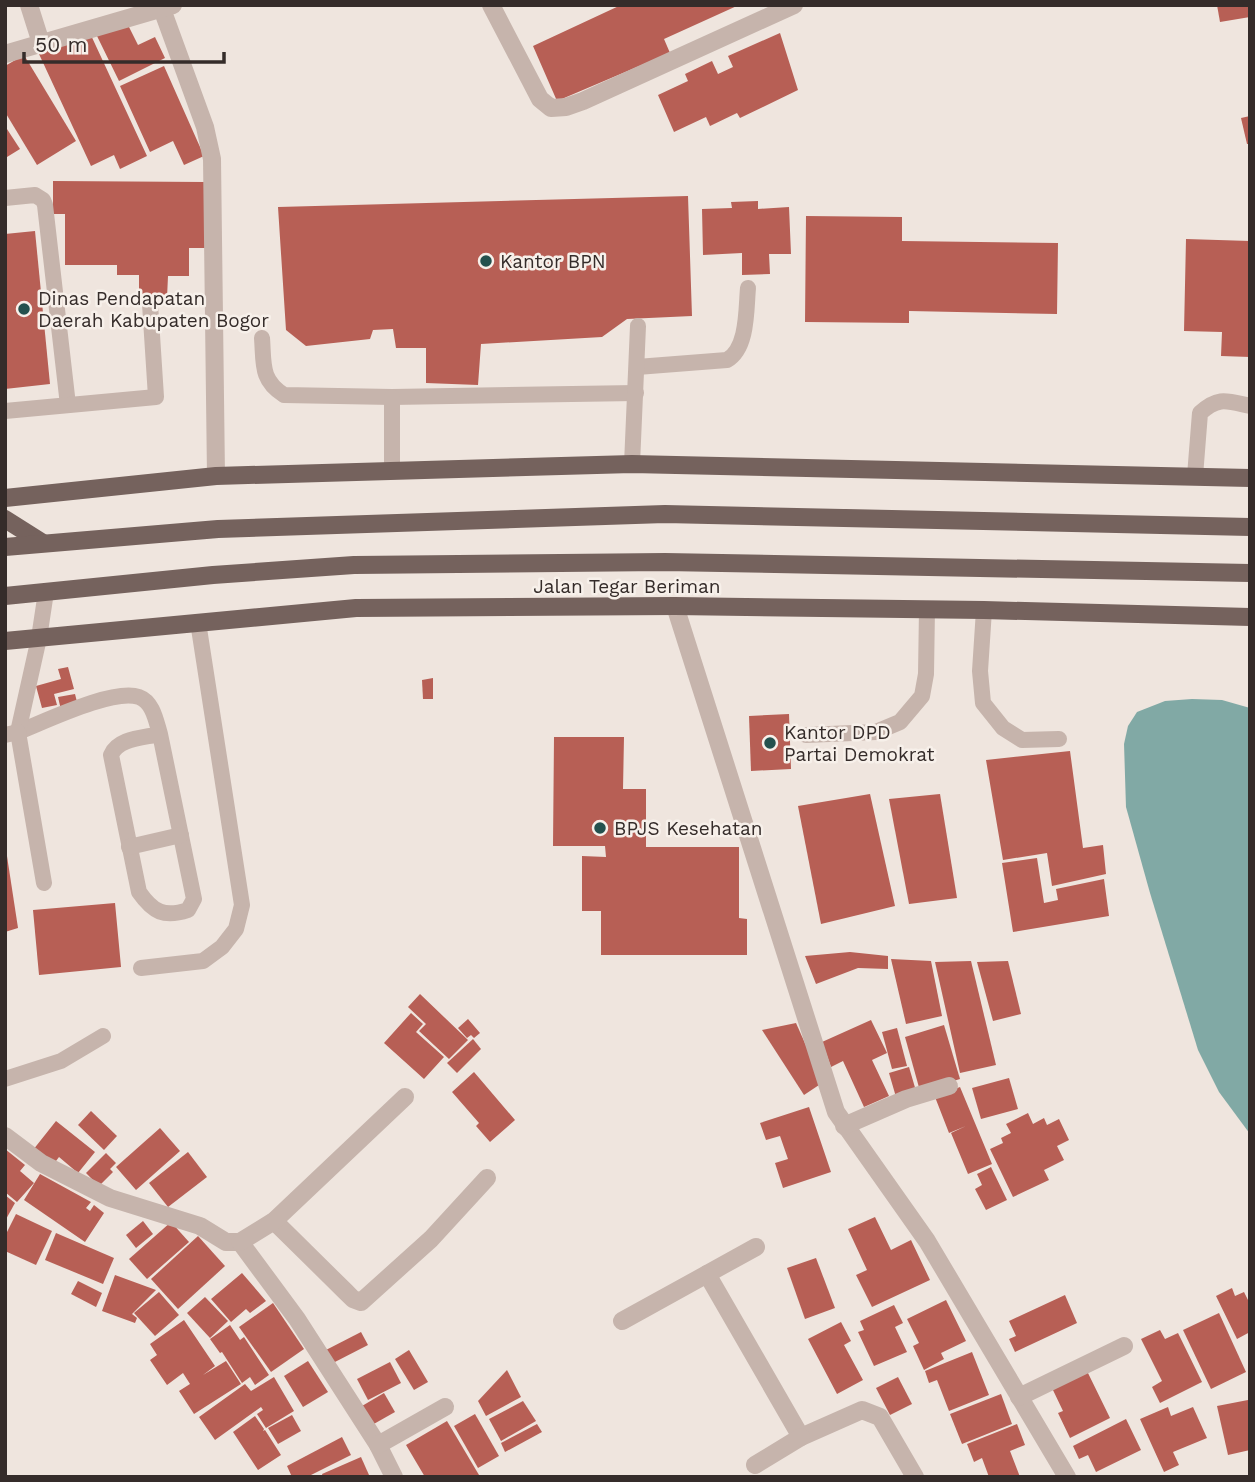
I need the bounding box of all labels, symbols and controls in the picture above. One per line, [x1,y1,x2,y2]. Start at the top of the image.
scale bar [24,21,224,65]
text: 50 m [35,32,87,57]
place label: Kantor BPN [500,250,606,273]
marker: Kantor BPN [478,253,494,269]
place label: Dinas Pendapatan Daerah Kabupaten Bogor [38,287,269,332]
marker: Dinas Pendapatan Daerah Kabupaten Bogor [16,301,32,317]
street label: Jalan Tegar Beriman [533,575,721,598]
place label: Kantor DPD Partai Demokrat [784,721,935,766]
marker: Kantor DPD Partai Demokrat [762,735,778,751]
place label: BPJS Kesehatan [614,817,762,840]
marker: BPJS Kesehatan [592,820,608,836]

